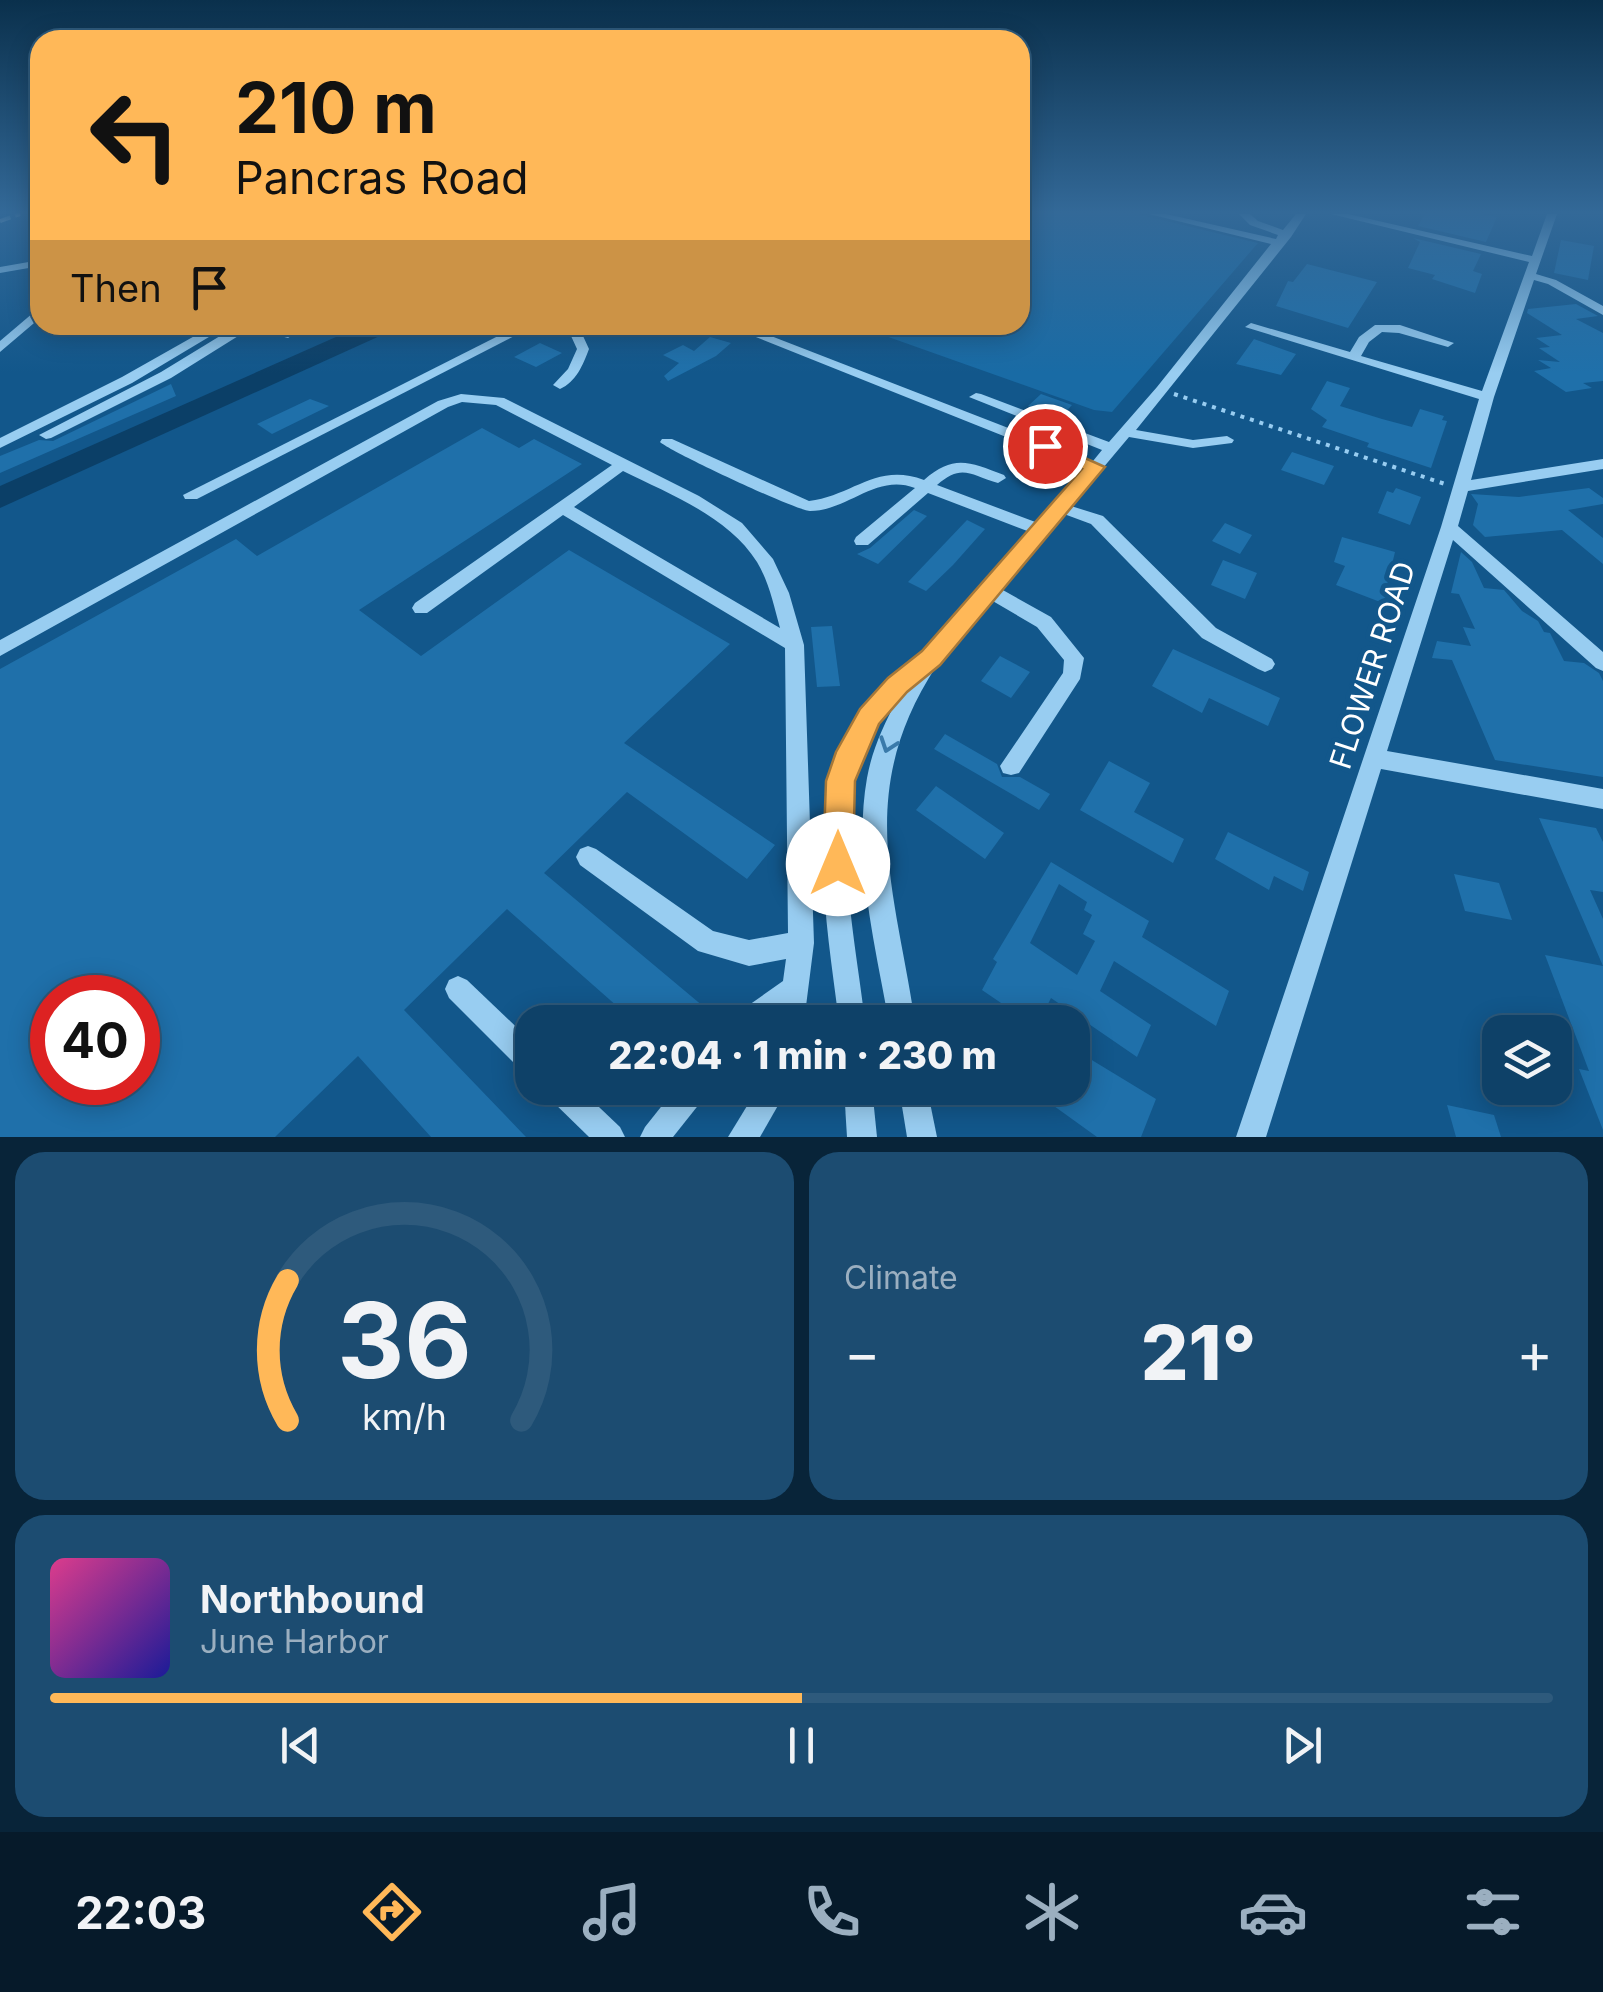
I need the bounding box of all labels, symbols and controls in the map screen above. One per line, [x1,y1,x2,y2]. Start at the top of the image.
text: 210 m [235,65,437,150]
icon: left [70,70,200,200]
text: Pancras Road [235,150,528,205]
icon: arrive [182,260,237,315]
text: Then [70,265,162,311]
pin [1003,404,1088,489]
icon: arrive [1018,419,1073,474]
street label: FLOWER ROAD [1322,557,1422,773]
one-way arrow [879,736,900,753]
position arrow [786,812,890,916]
speed limit sign: 40 [30,975,160,1105]
map controls [1482,1015,1572,1105]
button: layers [1482,1015,1572,1105]
text: 22:04 · 1 min · 230 m [608,1032,997,1078]
text: Climate [844,1258,958,1297]
text: 36 [337,1277,472,1403]
text: 21° [1141,1307,1256,1398]
text: − [844,1320,880,1386]
text: + [1517,1320,1553,1386]
text: km/h [362,1395,447,1439]
text: Northbound [200,1576,425,1622]
text: June Harbor [200,1622,389,1661]
icon: previous [273,1718,328,1773]
icon: pause [774,1718,829,1773]
icon: next [1275,1718,1330,1773]
icon: directions [357,1877,427,1947]
icon: music [577,1877,647,1947]
icon: phone [797,1877,867,1947]
icon: climate [1017,1877,1087,1947]
icon: car [1238,1877,1308,1947]
icon: filters [1458,1877,1528,1947]
text: 22:03 [75,1885,206,1940]

